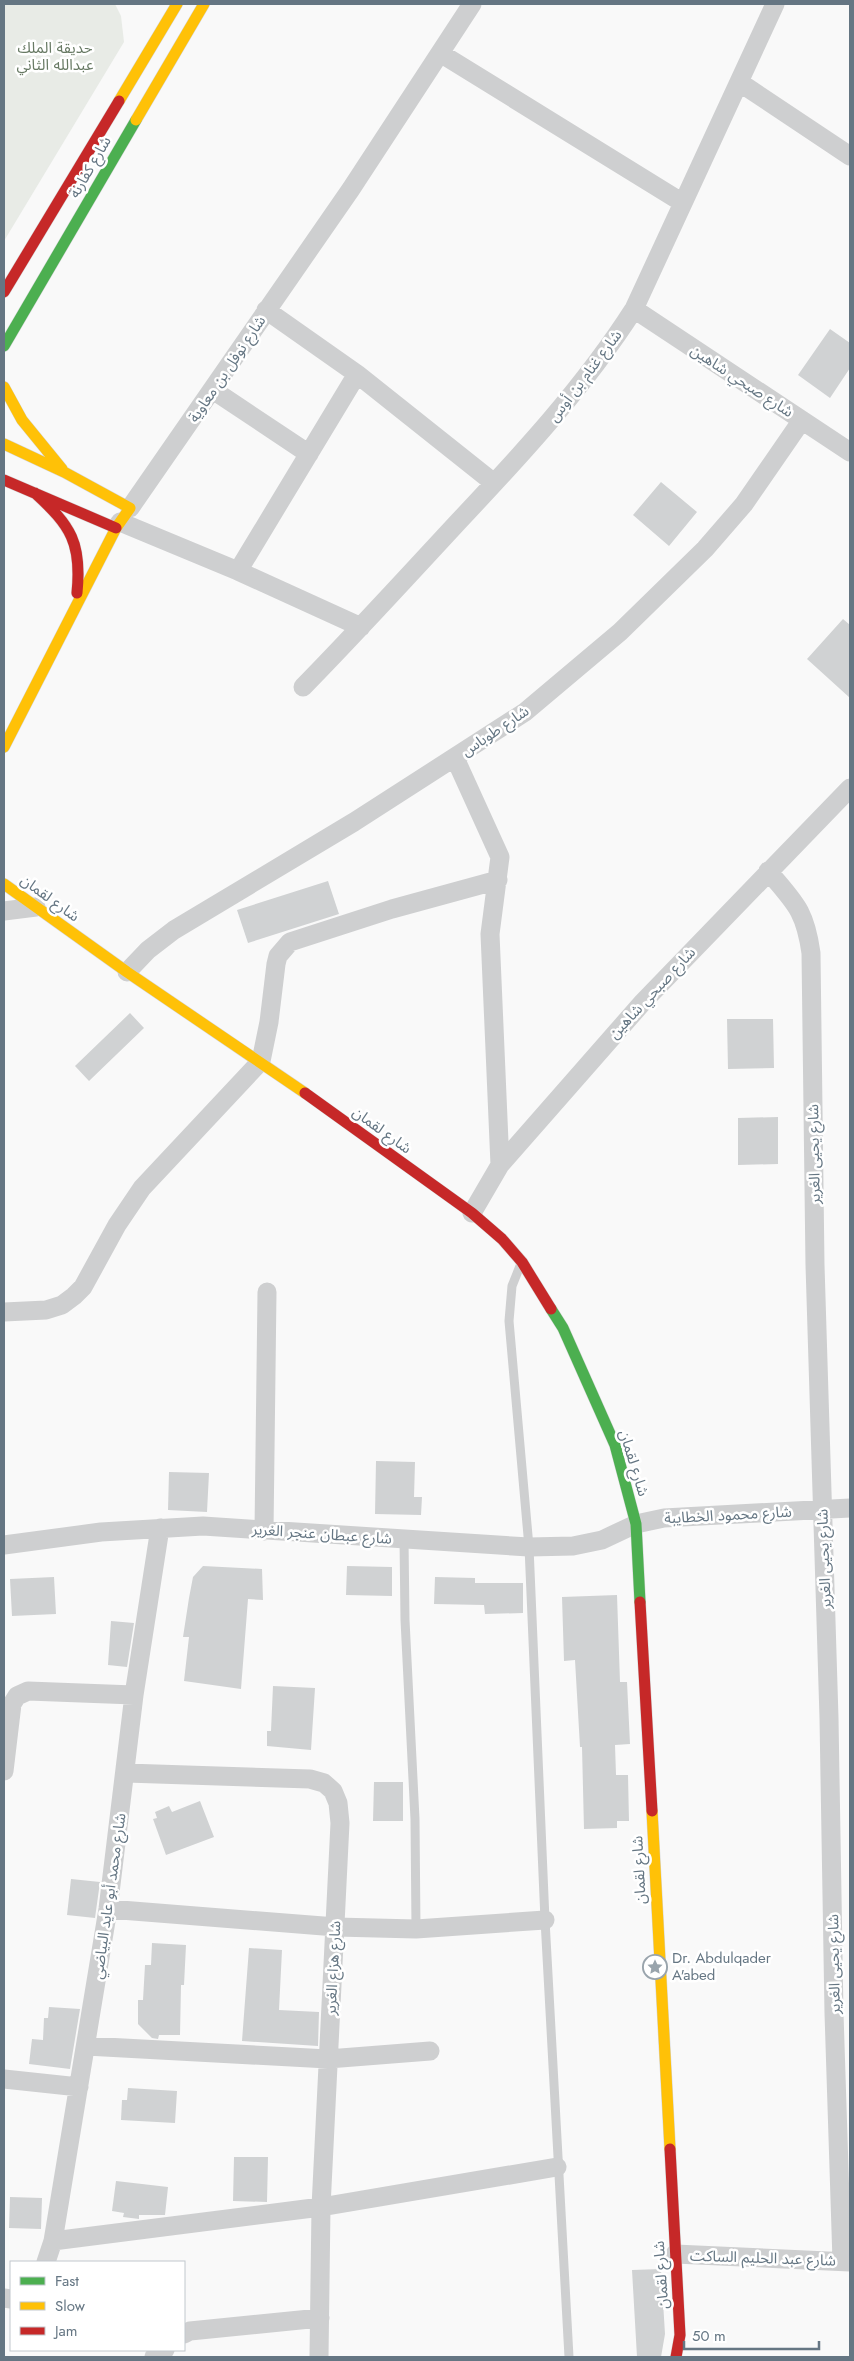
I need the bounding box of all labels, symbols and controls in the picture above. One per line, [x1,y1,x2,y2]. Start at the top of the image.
park label: حديقة الملك عبدالله الثاني [17,37,94,76]
street label: شارع كفارنة [63,132,118,202]
street label: شارع نوفل بن معاوية [183,311,272,428]
street label: شارع غنام بن أوس [543,325,628,427]
street label: شارع صبحي شاهين [686,339,798,424]
street label: شارع طوباس [457,700,534,763]
street label: شارع لقمان [15,869,84,928]
street label: شارع صبحي شاهين [603,942,701,1045]
street label: شارع لقمان [347,1101,416,1160]
street label: شارع يحيى الغرير [802,1104,827,1205]
street label: شارع لقمان [613,1427,655,1499]
street label: شارع محمود الخطايبة [664,1501,793,1530]
street label: شارع يحيى الغرير [811,1508,838,1610]
street label: شارع عبطان عنجر الغرير [250,1518,393,1551]
street label: شارع محمد أبو عايد البياضي [86,1811,133,1981]
street label: شارع لقمان [626,1835,653,1905]
street label: شارع يحيى الغرير [822,1914,847,2015]
street label: شارع هزاع الغرير [319,1920,347,2017]
place label: Dr. Abdulqader A'abed [672,1947,772,1986]
place icon: Dr. Abdulqader A'abed [642,1954,668,1980]
street label: شارع لقمان [648,2240,675,2310]
street label: شارع عبد الحليم الساكت [690,2244,837,2273]
legend [10,2261,185,2351]
text: Fast [55,2270,79,2292]
text: Slow [55,2295,86,2317]
scale bar [684,2318,819,2350]
text: Jam [53,2320,78,2342]
text: 50 m [692,2325,726,2347]

